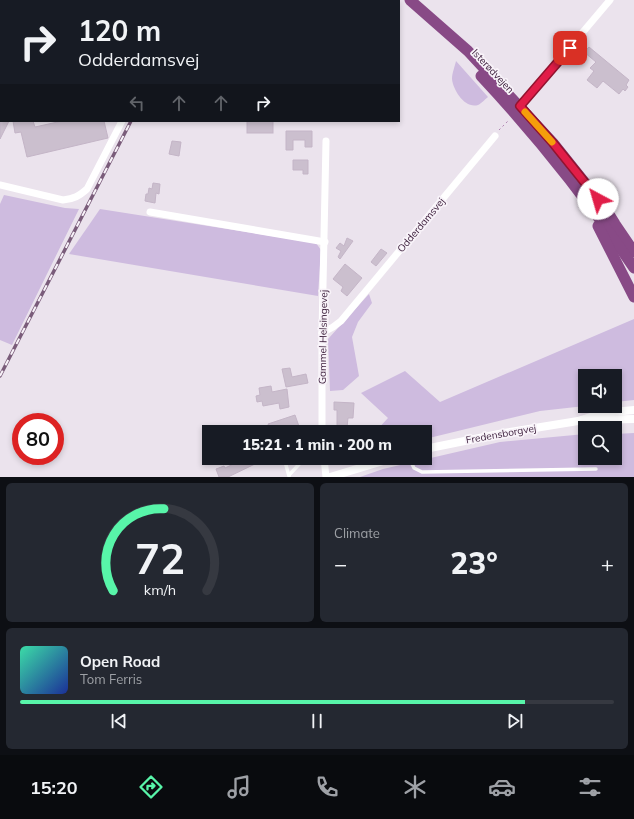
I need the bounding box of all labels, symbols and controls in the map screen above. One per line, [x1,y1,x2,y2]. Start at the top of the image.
text: 120 m [78,13,161,48]
icon: right [12,16,64,68]
pin [553,31,587,65]
icon: arrive [559,37,581,59]
street label: Isterødvejen [469,46,517,96]
text: Odderdamsvej [78,48,199,71]
icon: left [126,92,148,114]
icon: ahead [168,92,190,114]
icon: ahead [210,92,232,114]
icon: right [252,92,274,114]
position arrow [577,178,619,220]
street label: Odderdamsvej [394,195,448,255]
street label: Gammel Helsingevej [316,290,330,384]
map controls [578,369,622,465]
button: sound [578,369,622,413]
speed limit sign: 80 [12,413,64,465]
street label: Fredensborgvej [465,421,537,447]
button: search [578,421,622,465]
text: 15:21 · 1 min · 200 m [242,435,392,454]
text: Climate [334,525,380,541]
text: 72 [135,531,185,583]
text: 23° [450,544,498,582]
text: − [334,550,347,578]
text: + [601,550,614,578]
text: km/h [144,580,176,598]
text: Open Road [80,652,160,671]
text: Tom Ferris [80,671,142,687]
icon: previous [108,710,130,732]
icon: pause [306,710,328,732]
icon: next [504,710,526,732]
icon: directions [137,773,165,801]
icon: music [225,773,253,801]
icon: phone [313,773,341,801]
icon: climate [401,773,429,801]
icon: car [488,773,516,801]
icon: filters [576,773,604,801]
text: 15:20 [30,776,78,799]

